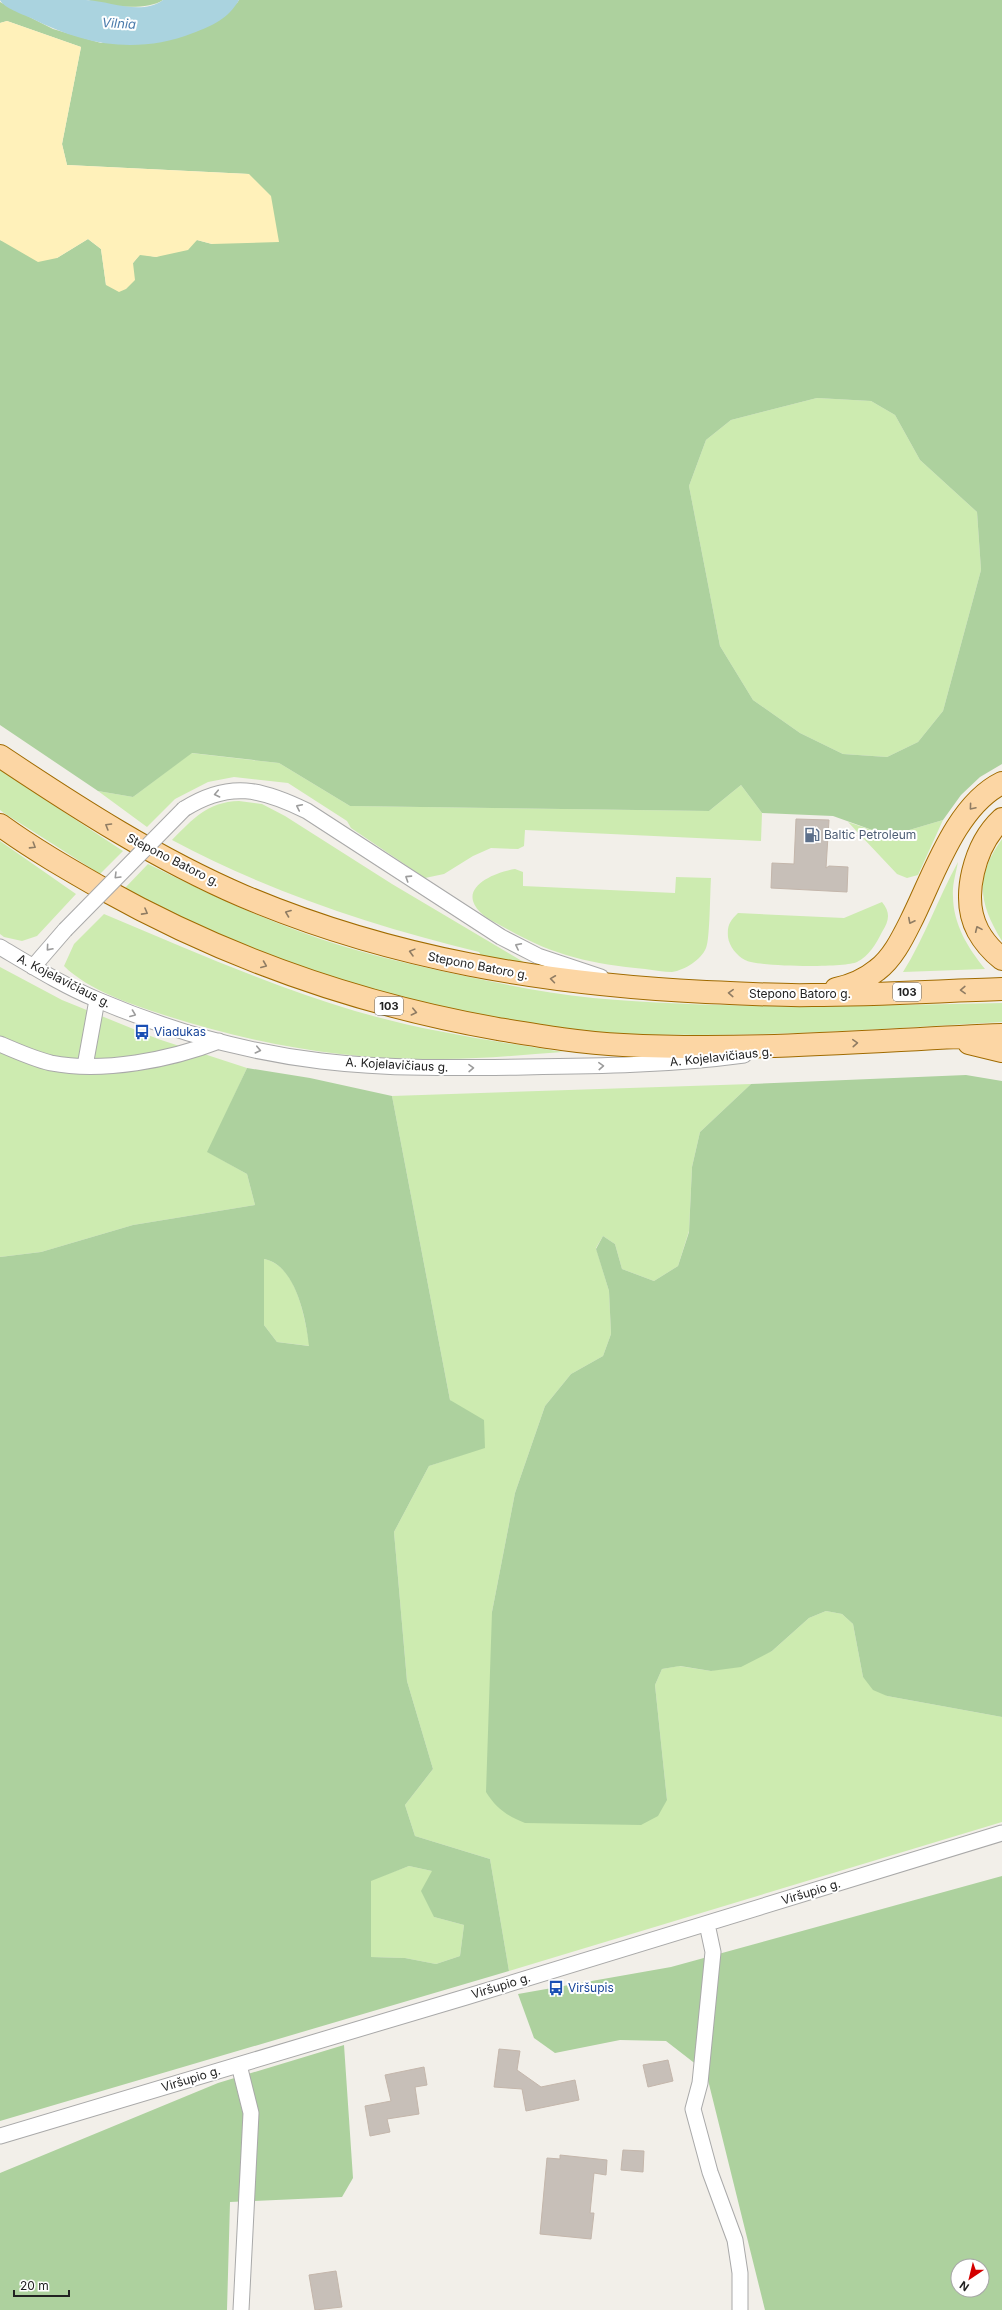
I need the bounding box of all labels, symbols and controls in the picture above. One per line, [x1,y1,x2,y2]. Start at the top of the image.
water label: Vilnia [102,14,136,32]
one-way arrow [214,790,220,798]
one-way arrow [969,802,976,810]
one-way arrow [295,804,303,812]
one-way arrow [105,824,112,831]
fuel station icon: Baltic Petroleum [803,826,821,844]
place label: Baltic Petroleum [824,827,916,842]
street label: Stepono Batoro g. [124,830,222,889]
one-way arrow [29,842,36,849]
one-way arrow [114,871,122,879]
one-way arrow [405,875,412,883]
one-way arrow [141,907,148,915]
one-way arrow [285,910,292,918]
one-way arrow [908,917,916,924]
one-way arrow [975,926,983,933]
one-way arrow [46,943,53,951]
one-way arrow [515,943,523,951]
street label: Stepono Batoro g. [427,948,530,983]
one-way arrow [409,949,415,957]
street label: A. Kojelavičiaus g. [15,950,114,1011]
one-way arrow [260,961,267,969]
one-way arrow [550,975,556,984]
road number: 103 [893,983,921,1001]
street label: Stepono Batoro g. [749,986,851,1001]
one-way arrow [960,986,966,994]
one-way arrow [728,989,734,997]
road number: 103 [375,997,403,1015]
one-way arrow [411,1007,418,1015]
one-way arrow [129,1009,137,1017]
bus stop icon: Viadukas [133,1023,151,1041]
place label: Viadukas [154,1024,206,1039]
one-way arrow [852,1039,858,1048]
street label: A. Kojelavičiaus g. [669,1044,773,1069]
one-way arrow [255,1046,261,1054]
street label: A. Kojelavičiaus g. [345,1054,449,1075]
one-way arrow [598,1062,604,1070]
one-way arrow [468,1064,474,1072]
street label: Viršupio g. [780,1875,842,1908]
street label: Viršupio g. [470,1969,532,2002]
bus stop icon: Viršupis [547,1979,565,1997]
place label: Viršupis [568,1980,614,1995]
street label: Viršupio g. [160,2062,222,2095]
north arrow [950,2258,990,2298]
scale bar [14,2272,69,2298]
text: 20 m [20,2278,49,2293]
text: N [957,2278,972,2294]

